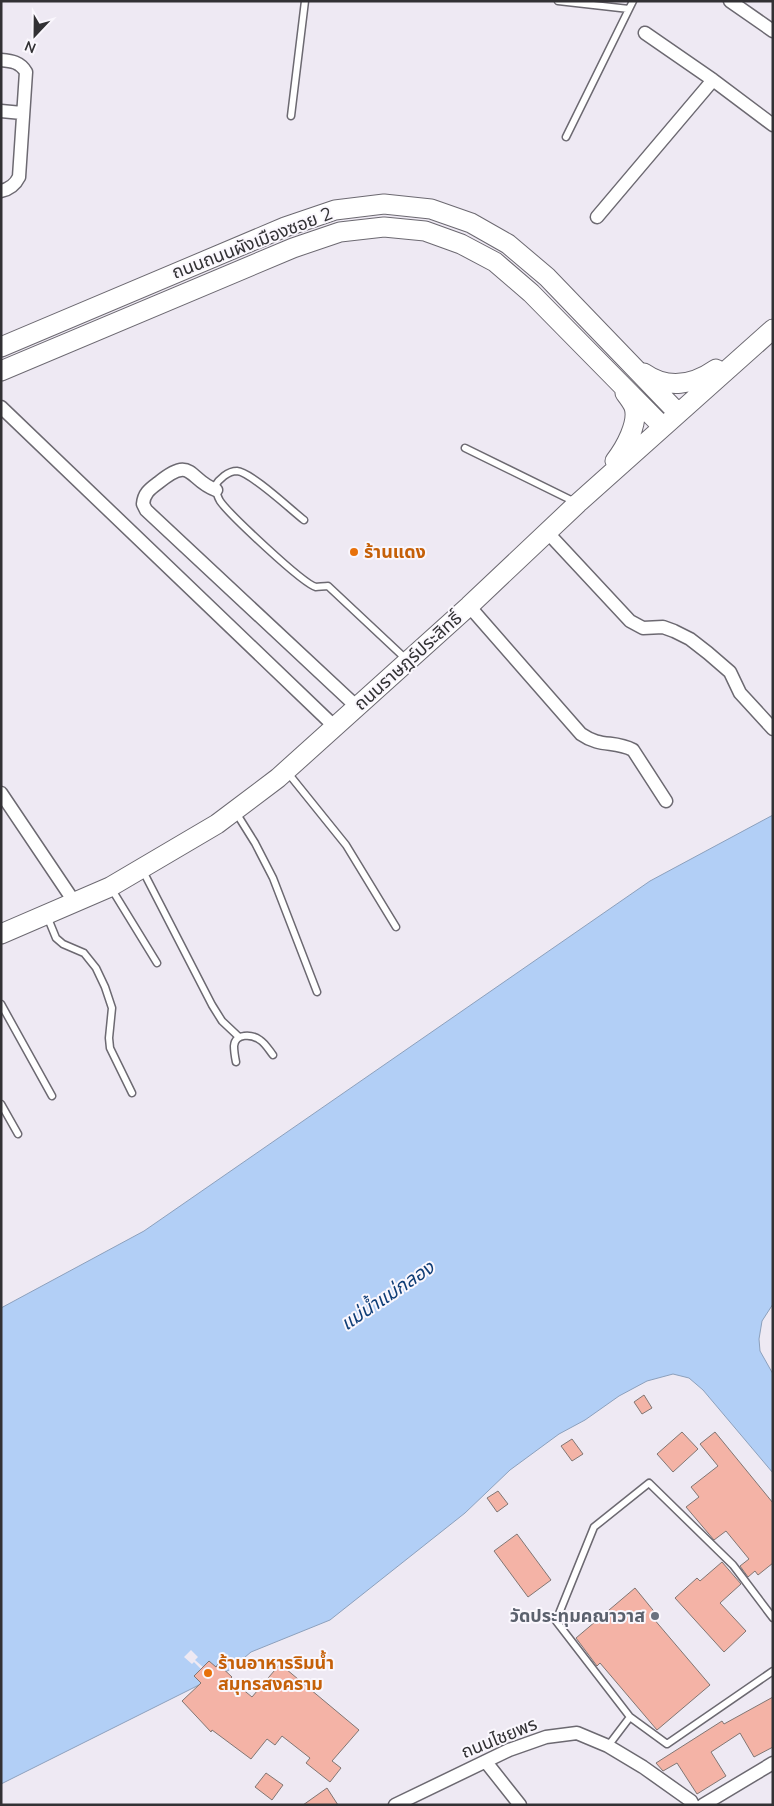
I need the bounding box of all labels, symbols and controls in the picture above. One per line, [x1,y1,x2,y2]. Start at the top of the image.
north arrow [10,10,60,60]
text: N [22,37,38,57]
street label: ถนนถนนผังเมืองซอย 2 [168,201,335,284]
place label: ร้านแดง [364,540,426,563]
marker: ร้านแดง [348,546,360,558]
street label: ถนนราษฎร์ประสิทธิ์ [349,606,466,715]
water label: แม่น้ำแม่กลอง [335,1254,439,1335]
place label: วัดประทุมคณาวาส [510,1604,645,1627]
marker: วัดประทุมคณาวาส [649,1610,661,1622]
place label: ร้านอาหารริมน้ำ สมุทรสงคราม [218,1650,334,1695]
marker: ร้านอาหารริมน้ำ สมุทรสงคราม [202,1667,214,1679]
street label: ถนนไชยพร [457,1712,540,1763]

